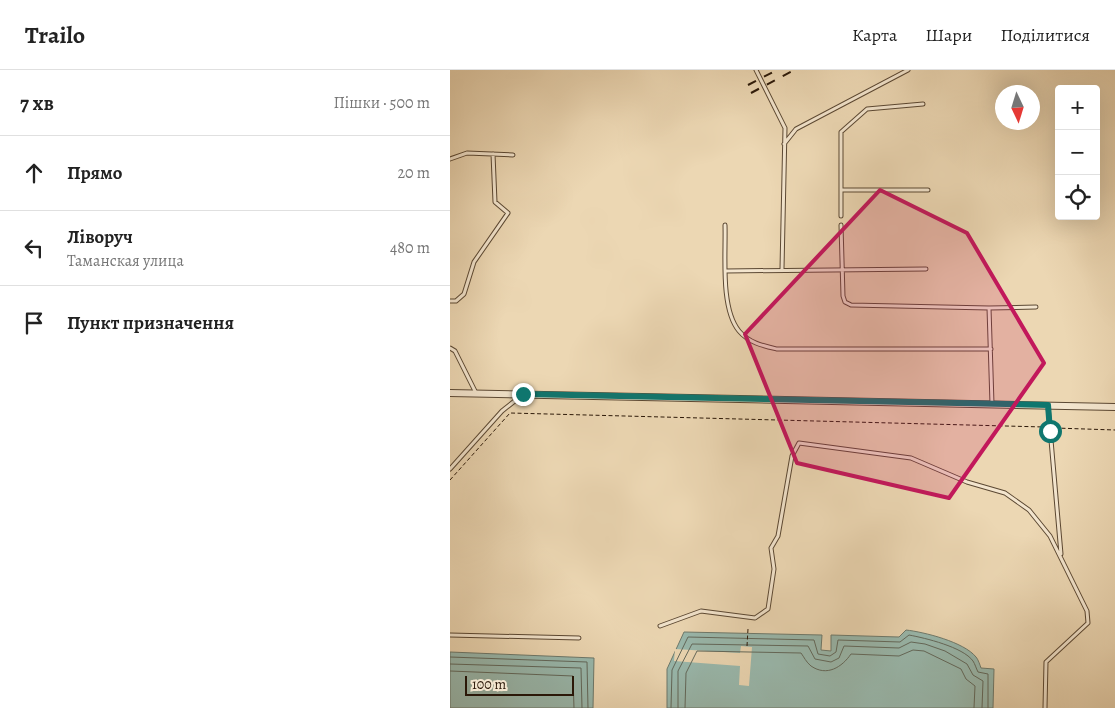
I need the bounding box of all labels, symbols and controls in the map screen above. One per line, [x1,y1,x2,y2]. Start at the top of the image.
text: Trailo [25,19,85,51]
text: Карта [852,23,897,47]
text: Шари [925,23,972,47]
text: Поділитися [1000,23,1090,47]
north arrow [995,85,1040,130]
map controls [1055,85,1100,220]
button: + [1055,85,1100,130]
text: 7 хв [20,89,54,117]
text: Пішки · 500 m [334,92,430,114]
button: − [1055,130,1100,175]
icon: ahead [20,159,48,187]
text: Прямо [67,160,122,186]
text: 20 m [397,162,430,184]
button: locate [1055,175,1100,220]
text: Ліворуч [67,224,133,250]
icon: left [20,234,48,262]
text: 480 m [390,237,430,259]
text: Таманская улица [67,250,184,272]
icon: arrive [20,309,48,337]
text: Пункт призначення [67,310,234,336]
route end [512,383,535,406]
route start [1039,420,1062,443]
scale bar [465,673,574,696]
text: 100 m [472,675,506,694]

